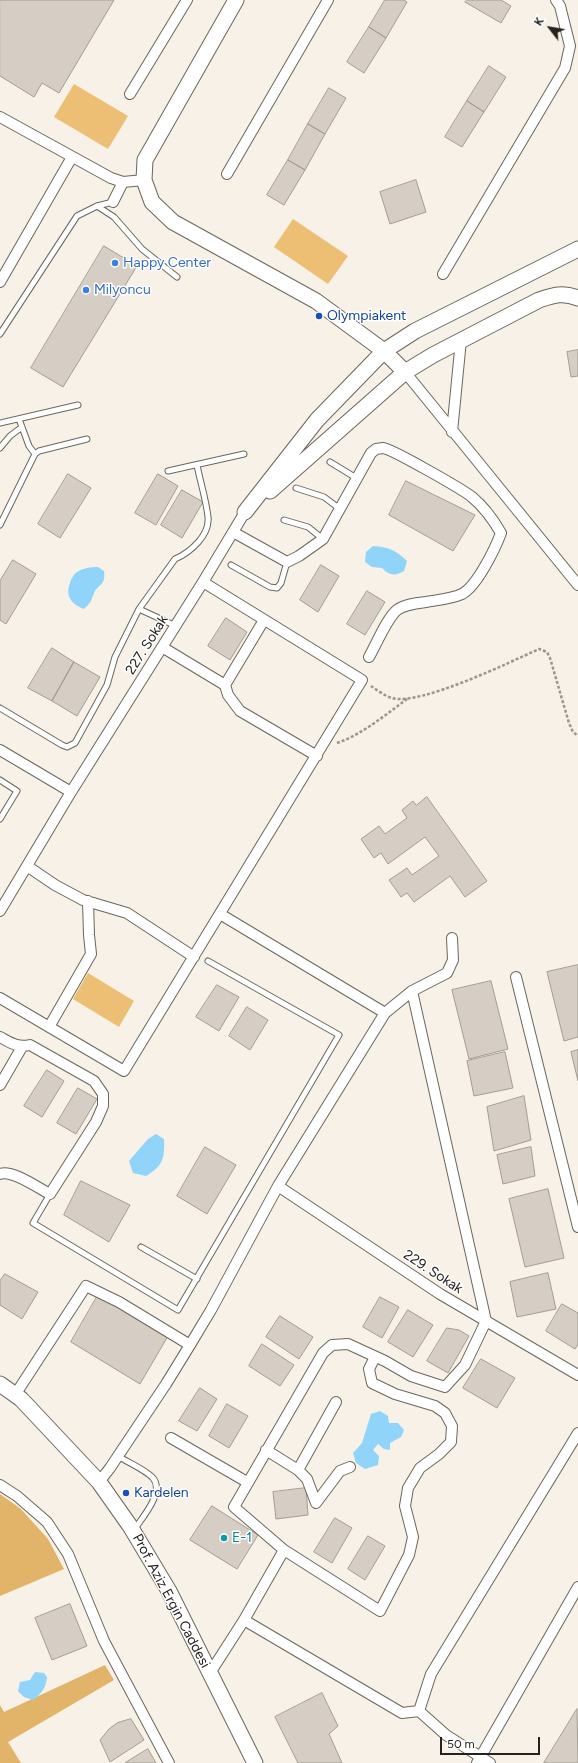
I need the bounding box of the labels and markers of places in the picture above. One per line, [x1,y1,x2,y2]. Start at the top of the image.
place label: Happy Center [123,255,211,271]
marker: Happy Center [110,258,120,268]
place label: Milyoncu [94,282,151,298]
marker: Milyoncu [81,285,91,295]
place label: Olympiakent [327,308,406,324]
marker: Olympiakent [314,311,324,321]
place label: Kardelen [134,1485,189,1501]
marker: Kardelen [121,1488,131,1498]
place label: E-1 [232,1530,252,1546]
marker: E-1 [219,1533,229,1543]

